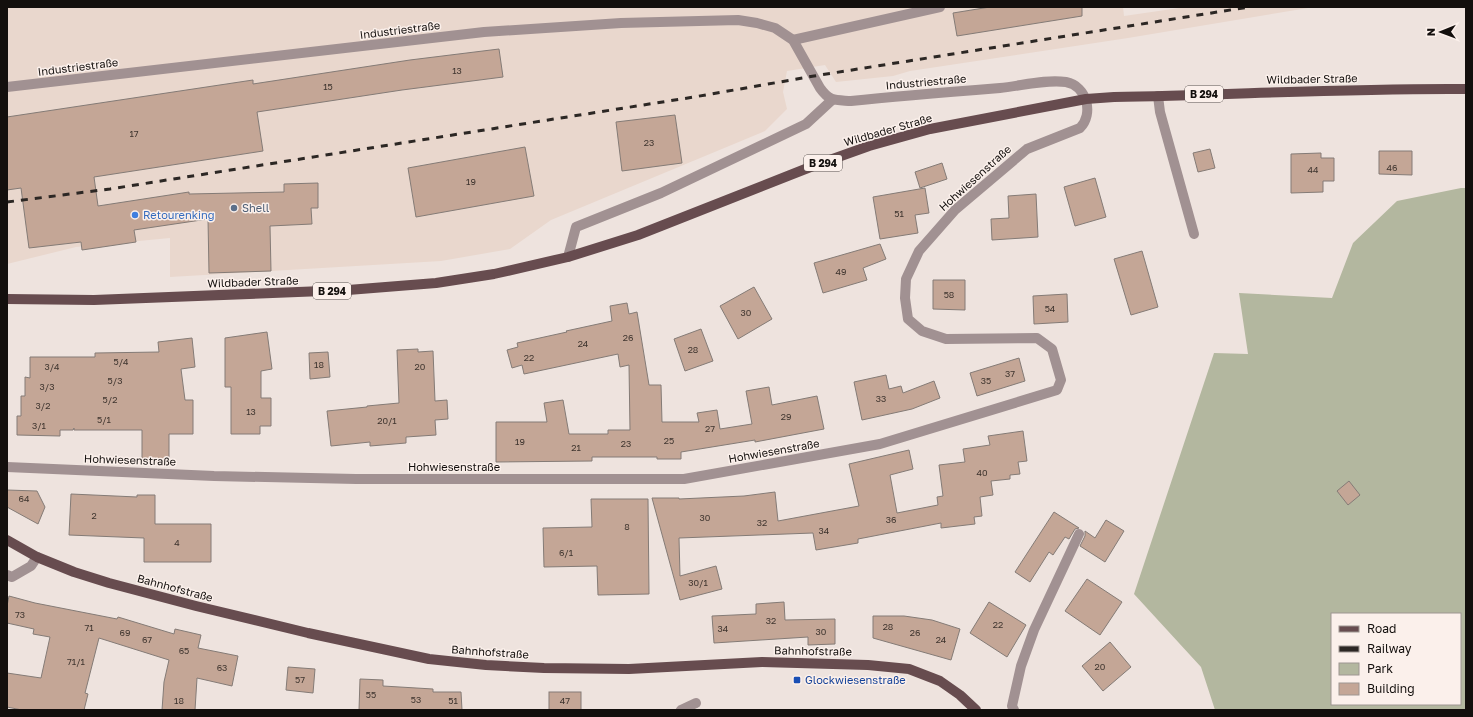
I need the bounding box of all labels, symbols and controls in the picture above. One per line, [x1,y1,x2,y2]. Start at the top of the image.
north arrow [1421,12,1461,52]
street label: Industriestraße [359,18,441,41]
text: N [1424,28,1437,36]
street label: Industriestraße [37,55,119,78]
house number: 13 [452,65,462,76]
street label: Wildbader Straße [1266,71,1358,86]
street label: Industriestraße [885,72,967,92]
house number: 15 [323,81,333,92]
road number: B 294 [1185,86,1223,102]
street label: Wildbader Straße [842,111,934,148]
house number: 17 [129,128,139,139]
house number: 23 [644,137,654,148]
street label: Hohwiesenstraße [936,142,1013,213]
road number: B 294 [804,155,842,171]
house number: 46 [1387,162,1397,173]
house number: 44 [1308,164,1319,175]
house number: 19 [466,176,476,187]
place label: Shell [242,201,270,214]
marker: Shell [229,203,239,213]
place label: Retourenking [143,208,214,221]
house number: 51 [894,208,904,219]
marker: Retourenking [130,210,140,220]
house number: 49 [836,266,846,277]
street label: Wildbader Straße [207,273,299,290]
road number: B 294 [313,283,351,299]
house number: 58 [944,289,954,300]
house number: 54 [1045,303,1056,314]
house number: 30 [741,307,752,318]
house number: 26 [623,332,633,343]
house number: 24 [578,338,589,349]
house number: 28 [688,344,698,355]
house number: 22 [524,352,534,363]
house number: 5/4 [113,356,129,367]
house number: 18 [314,359,324,370]
house number: 3/4 [44,361,60,372]
house number: 20 [415,361,426,372]
house number: 37 [1005,368,1015,379]
house number: 5/3 [108,375,122,386]
house number: 35 [981,375,991,386]
house number: 3/3 [40,381,54,392]
house number: 33 [876,393,886,404]
house number: 5/2 [103,394,117,405]
house number: 3/2 [36,400,50,411]
house number: 13 [246,406,256,417]
house number: 29 [781,411,791,422]
house number: 5/1 [97,414,112,425]
house number: 20/1 [377,415,397,426]
house number: 3/1 [32,420,47,431]
house number: 27 [705,423,715,434]
house number: 25 [664,435,674,446]
house number: 19 [515,436,525,447]
street label: Hohwiesenstraße [727,436,820,465]
house number: 23 [621,438,631,449]
house number: 21 [571,442,581,453]
street label: Hohwiesenstraße [84,451,176,468]
street label: Hohwiesenstraße [408,460,500,473]
house number: 40 [976,467,988,478]
house number: 64 [19,493,30,504]
house number: 2 [91,510,97,521]
house number: 30 [700,512,711,523]
house number: 36 [886,514,896,525]
house number: 32 [757,517,767,528]
house number: 8 [624,521,630,532]
house number: 34 [819,525,830,536]
house number: 4 [174,537,180,548]
house number: 6/1 [559,547,574,558]
street label: Bahnhofstraße [136,571,214,604]
house number: 30/1 [688,577,708,588]
house number: 73 [15,609,25,620]
legend [1331,613,1461,705]
house number: 32 [766,615,776,626]
house number: 22 [993,619,1003,630]
house number: 28 [883,621,893,632]
text: Road [1367,621,1396,636]
house number: 71 [84,622,94,633]
house number: 34 [718,623,729,634]
house number: 30 [816,626,827,637]
house number: 69 [120,627,130,638]
house number: 26 [910,627,920,638]
house number: 67 [142,634,152,645]
house number: 24 [936,634,947,645]
text: Railway [1367,641,1412,656]
street label: Bahnhofstraße [451,642,529,661]
street label: Bahnhofstraße [774,643,852,658]
house number: 65 [179,645,189,656]
house number: 71/1 [67,656,86,667]
house number: 20 [1095,661,1106,672]
text: Park [1367,661,1393,676]
house number: 63 [217,662,227,673]
place label: Glockwiesenstraße [805,673,906,686]
house number: 57 [295,674,305,685]
marker: Glockwiesenstraße [792,675,802,685]
text: Building [1367,681,1415,696]
house number: 55 [366,689,376,700]
house number: 53 [411,694,421,705]
house number: 18 [174,695,184,706]
house number: 51 [448,695,458,706]
house number: 47 [560,695,570,706]

